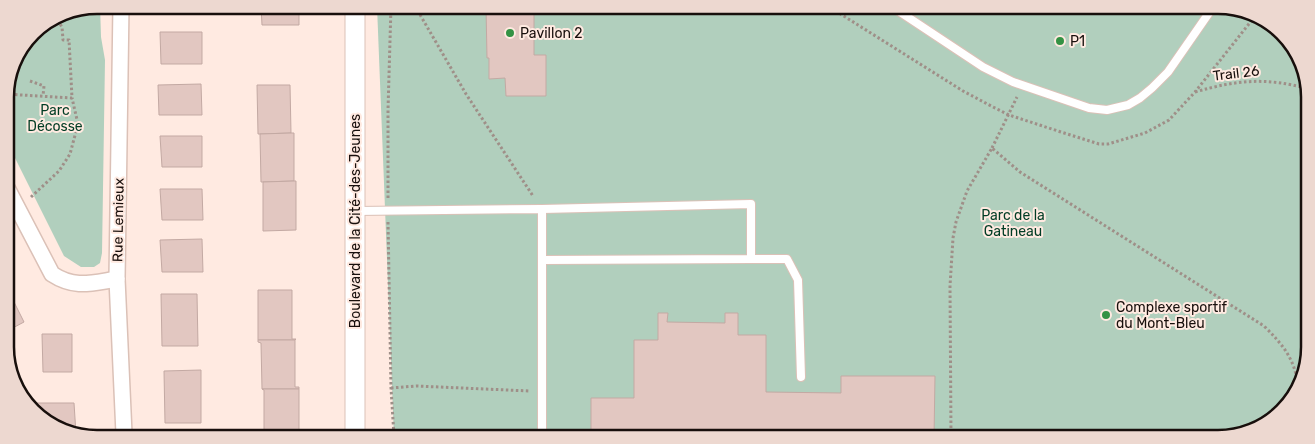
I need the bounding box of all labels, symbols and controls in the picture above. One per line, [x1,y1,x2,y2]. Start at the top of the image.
place label: Pavillon 2 [520,25,583,42]
marker: Pavillon 2 [504,27,516,39]
place label: P1 [1070,33,1085,50]
marker: P1 [1054,35,1066,47]
street label: Trail 26 [1212,62,1260,85]
park label: Parc Décosse [27,102,83,135]
street label: Boulevard de la Cité-des-Jeunes [347,114,364,328]
street label: Rue Lemieux [109,177,128,262]
park label: Parc de la Gatineau [981,207,1045,240]
place label: Complexe sportif du Mont-Bleu [1116,299,1228,332]
marker: Complexe sportif du Mont-Bleu [1100,309,1112,321]

